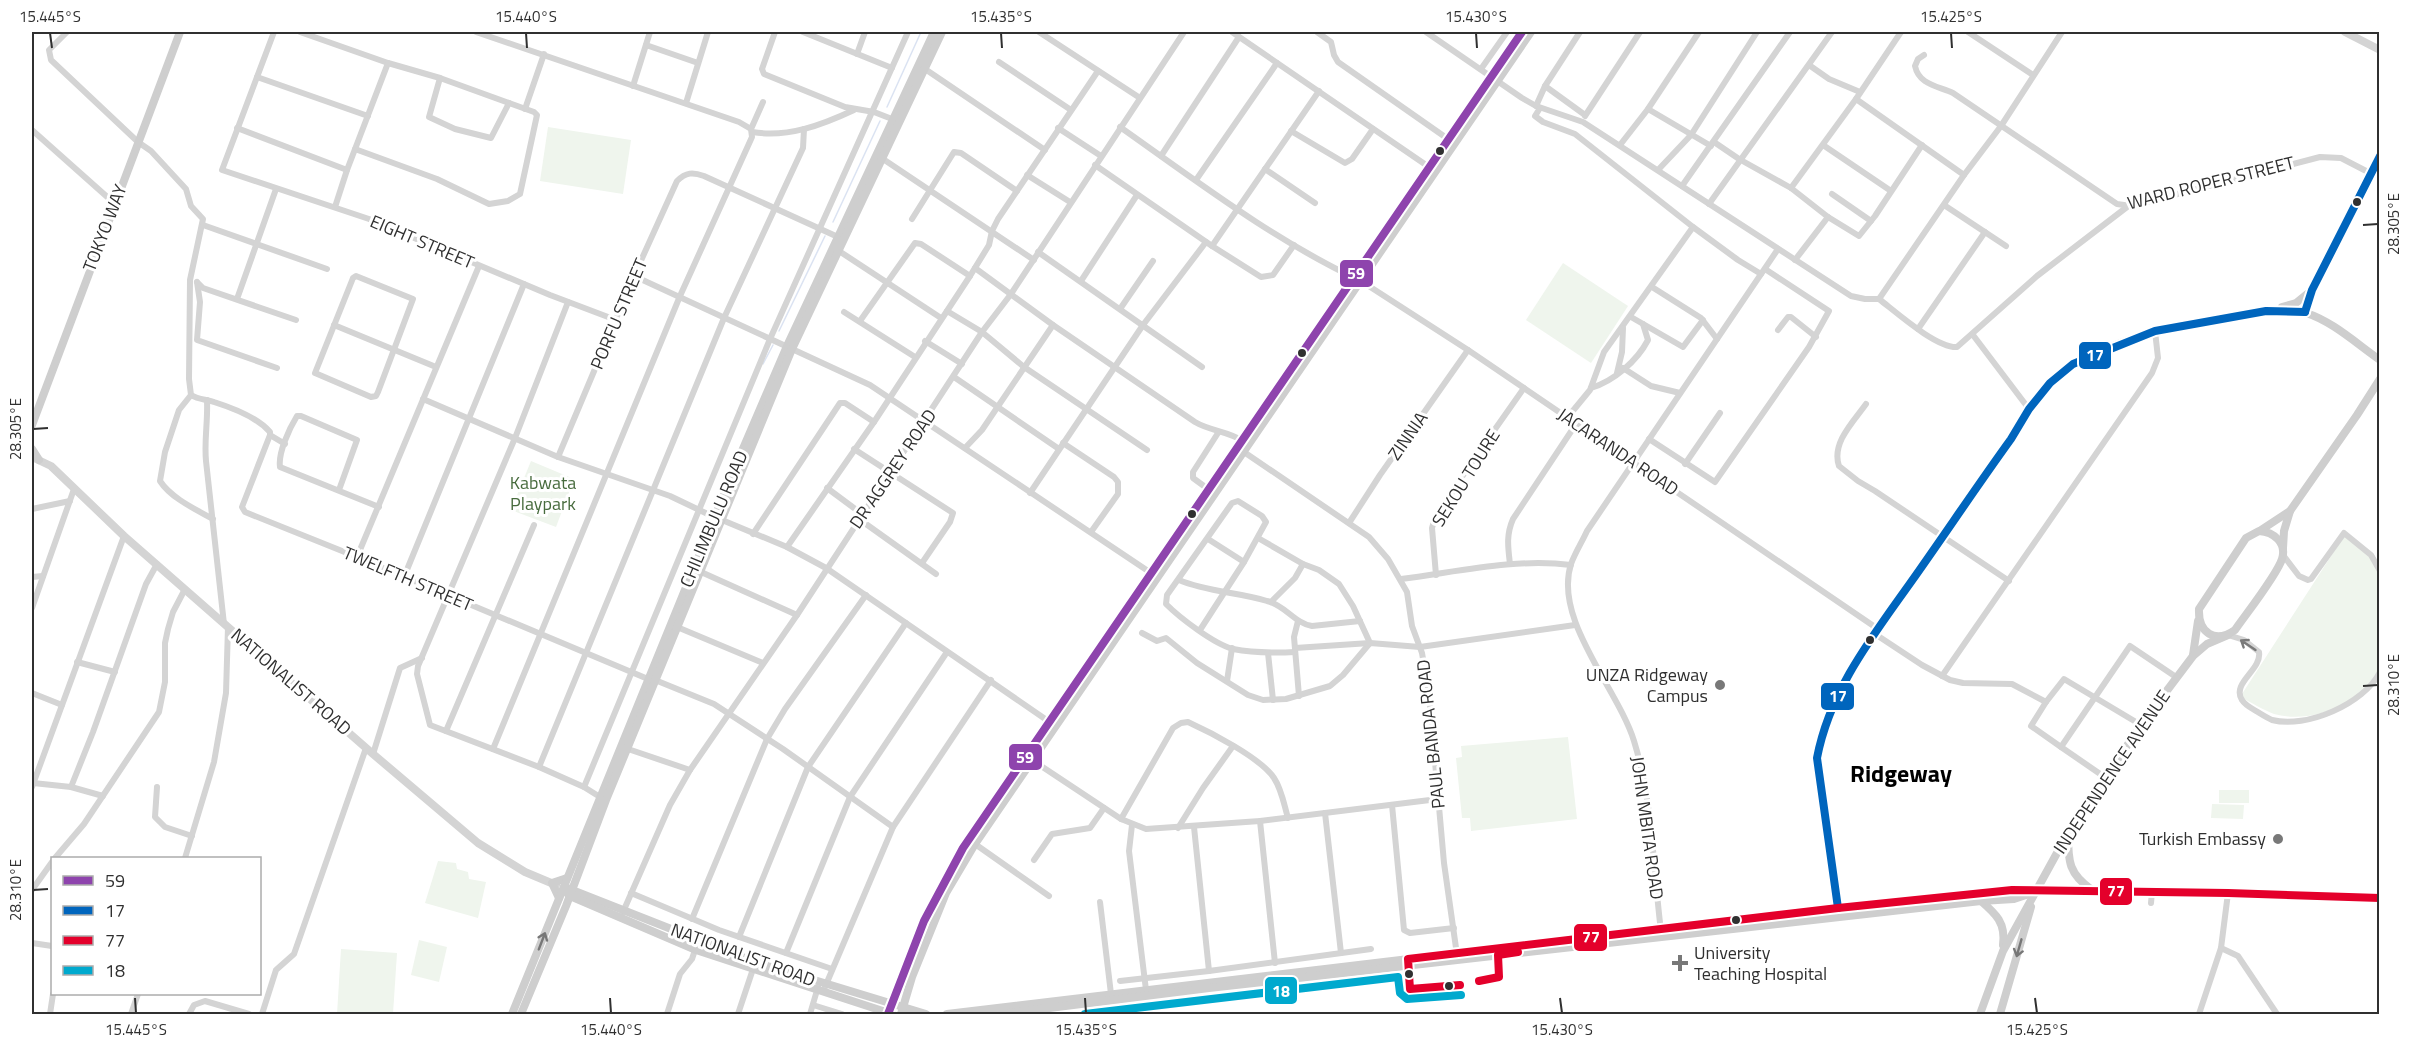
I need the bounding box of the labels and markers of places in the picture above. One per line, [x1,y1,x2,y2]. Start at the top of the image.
unlabelled marker [1434,145,1446,157]
unlabelled marker [2351,196,2363,208]
unlabelled marker [1296,347,1308,359]
unlabelled marker [1186,508,1198,520]
unlabelled marker [1864,634,1876,646]
place label: UNZA Ridgeway Campus [1586,661,1708,709]
marker: UNZA Ridgeway Campus [1713,678,1727,692]
place label: Turkish Embassy [2139,825,2266,852]
marker: Turkish Embassy [2271,832,2285,846]
unlabelled marker [1730,914,1742,926]
place label: University Teaching Hospital [1694,939,1827,987]
marker: University Teaching Hospital [1671,954,1689,972]
unlabelled marker [1403,968,1415,980]
unlabelled marker [1443,980,1455,992]

